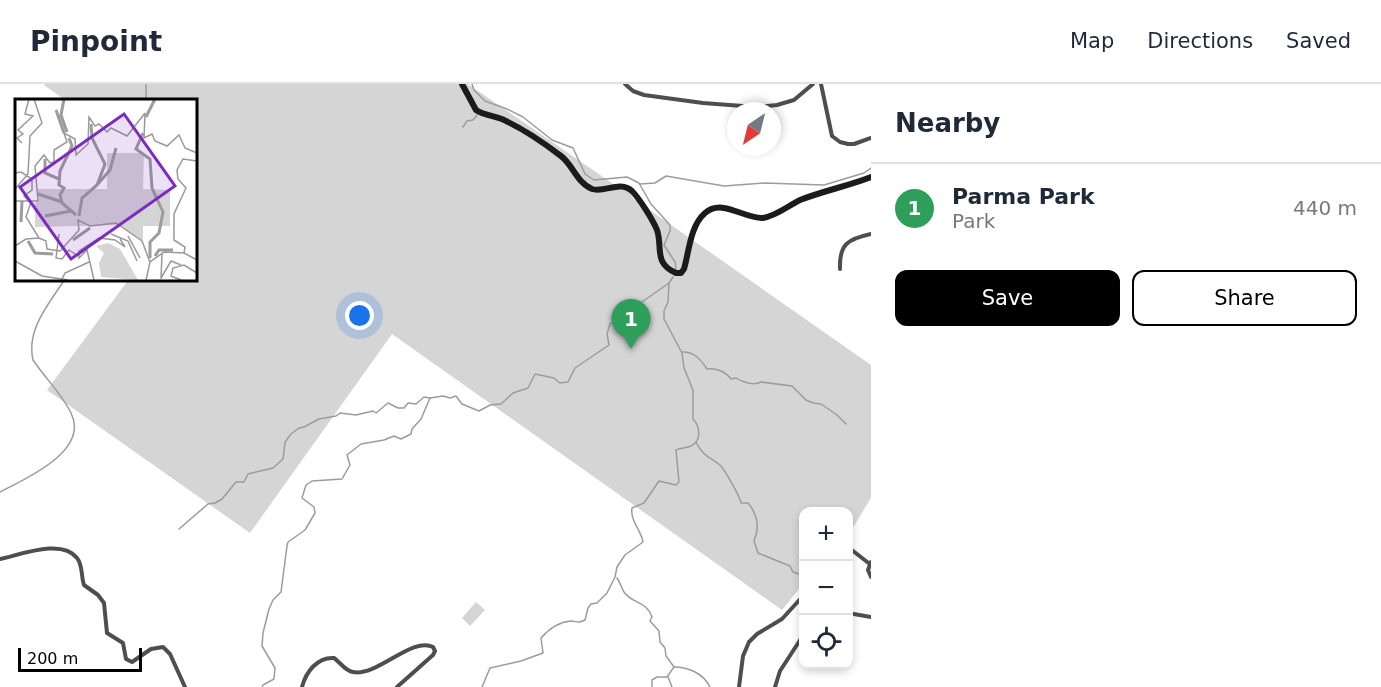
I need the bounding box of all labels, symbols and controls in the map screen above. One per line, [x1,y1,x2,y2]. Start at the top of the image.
text: Pinpoint [30,25,162,58]
text: Map [1070,29,1114,53]
text: Directions [1147,29,1253,53]
text: Saved [1286,29,1351,53]
inset map [15,99,196,280]
north arrow [727,102,781,156]
text: Nearby [895,108,1000,138]
text: Parma Park [952,184,1095,209]
text: 1 [908,196,921,220]
text: 440 m [1293,196,1357,220]
text: Park [952,209,995,233]
button: Save [895,270,1120,326]
button: Share [1132,270,1357,326]
pin: 1 [612,300,650,349]
your location [345,301,374,330]
map controls [799,507,853,669]
button: + [799,507,853,561]
button: − [799,561,853,615]
button: locate [799,615,853,669]
scale bar [18,645,142,672]
text: 200 m [27,649,78,668]

